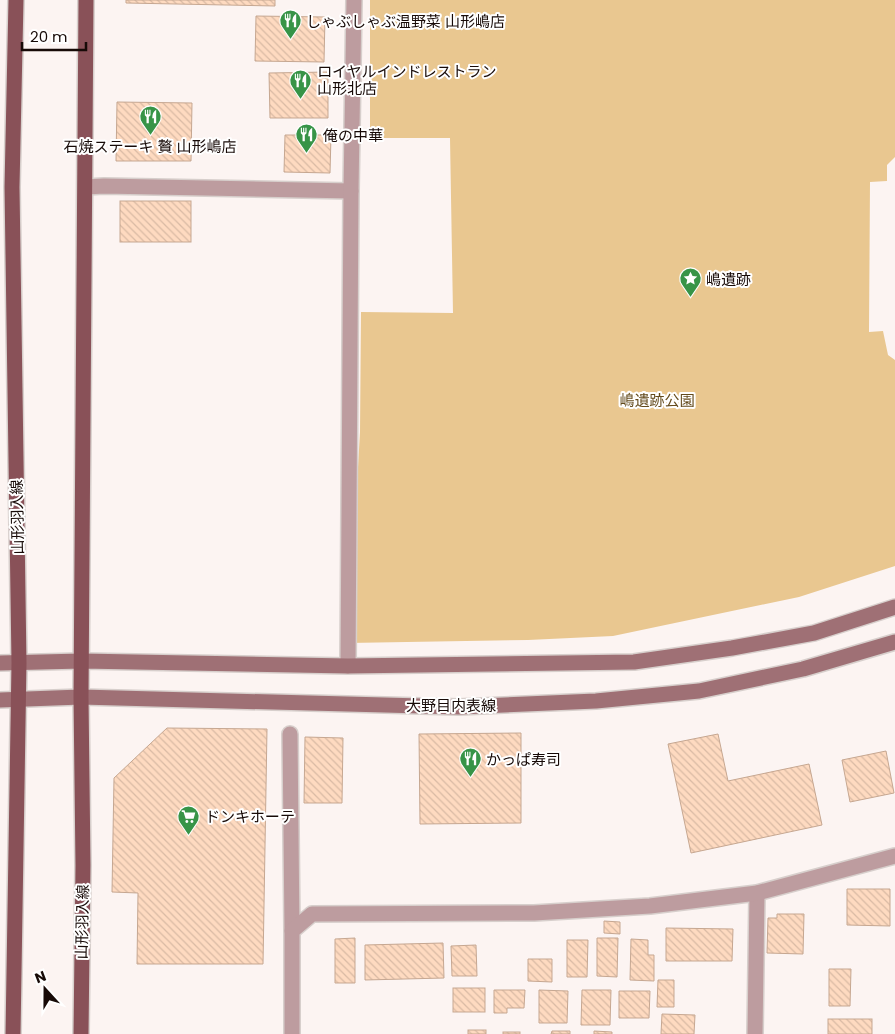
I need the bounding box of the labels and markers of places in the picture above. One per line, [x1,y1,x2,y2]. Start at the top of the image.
restaurant icon: しゃぶしゃぶ温野菜 山形嶋店 [278,9,302,40]
place label: しゃぶしゃぶ温野菜 山形嶋店 [306,11,505,32]
place label: ロイヤルインドレストラン 山形北店 [317,61,497,99]
restaurant icon: ロイヤルインドレストラン 山形北店 [289,68,313,99]
restaurant icon: 石焼ステーキ 贅 山形嶋店 [138,105,162,136]
restaurant icon: 俺の中華 [295,123,319,154]
place label: 俺の中華 [323,125,383,146]
place label: 石焼ステーキ 贅 山形嶋店 [63,136,237,157]
place icon: 嶋遺跡 [678,267,702,298]
place label: 嶋遺跡 [706,269,751,290]
restaurant icon: かっぱ寿司 [458,747,482,778]
place label: かっぱ寿司 [486,749,561,770]
supermarket icon: ドンキホーテ [177,804,201,835]
place label: ドンキホーテ [205,806,295,827]

